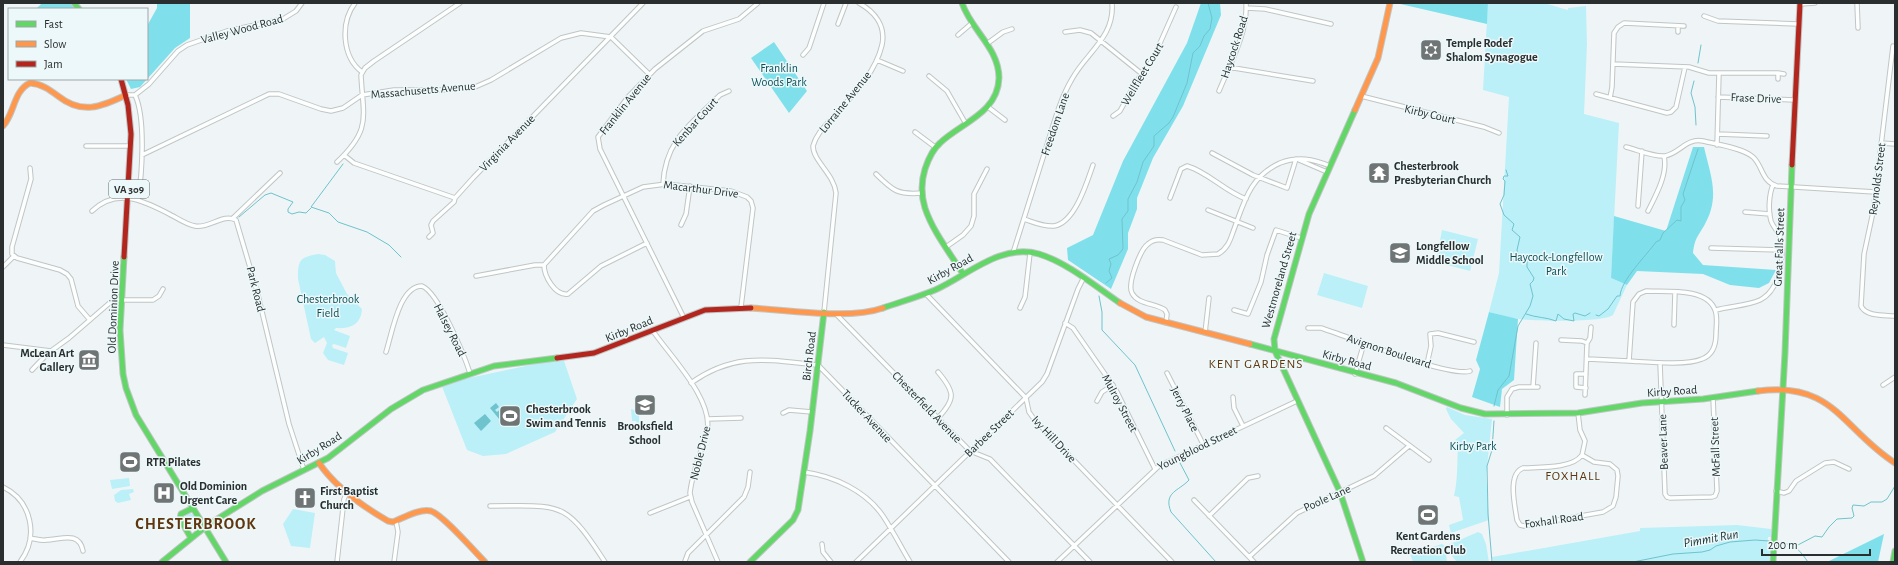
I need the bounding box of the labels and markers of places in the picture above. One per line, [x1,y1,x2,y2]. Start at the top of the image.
synagogue icon: Temple Rodef Shalom Synagogue [1418,37,1444,63]
place label: Temple Rodef Shalom Synagogue [1446,37,1538,64]
temple icon: Chesterbrook Presbyterian Church [1366,160,1392,186]
place label: Chesterbrook Presbyterian Church [1394,160,1491,187]
school or university icon: Longfellow Middle School [1387,240,1413,266]
place label: Longfellow Middle School [1416,240,1484,266]
place label: McLean Art Gallery [20,347,75,374]
museum icon: McLean Art Gallery [76,347,102,373]
school or university icon: Brooksfield School [632,392,658,418]
sports icon: Chesterbrook Swim and Tennis [497,403,523,429]
place label: Chesterbrook Swim and Tennis [526,403,607,429]
place label: Brooksfield School [617,420,674,446]
sports icon: RTR Pilates [117,449,143,475]
place label: RTR Pilates [146,456,201,468]
hospital icon: Old Dominion Urgent Care [151,480,177,506]
place label: Old Dominion Urgent Care [180,480,247,506]
church icon: First Baptist Church [292,485,318,511]
place label: First Baptist Church [320,485,378,511]
sports icon: Kent Gardens Recreation Club [1415,502,1441,528]
place label: Kent Gardens Recreation Club [1390,530,1466,556]

